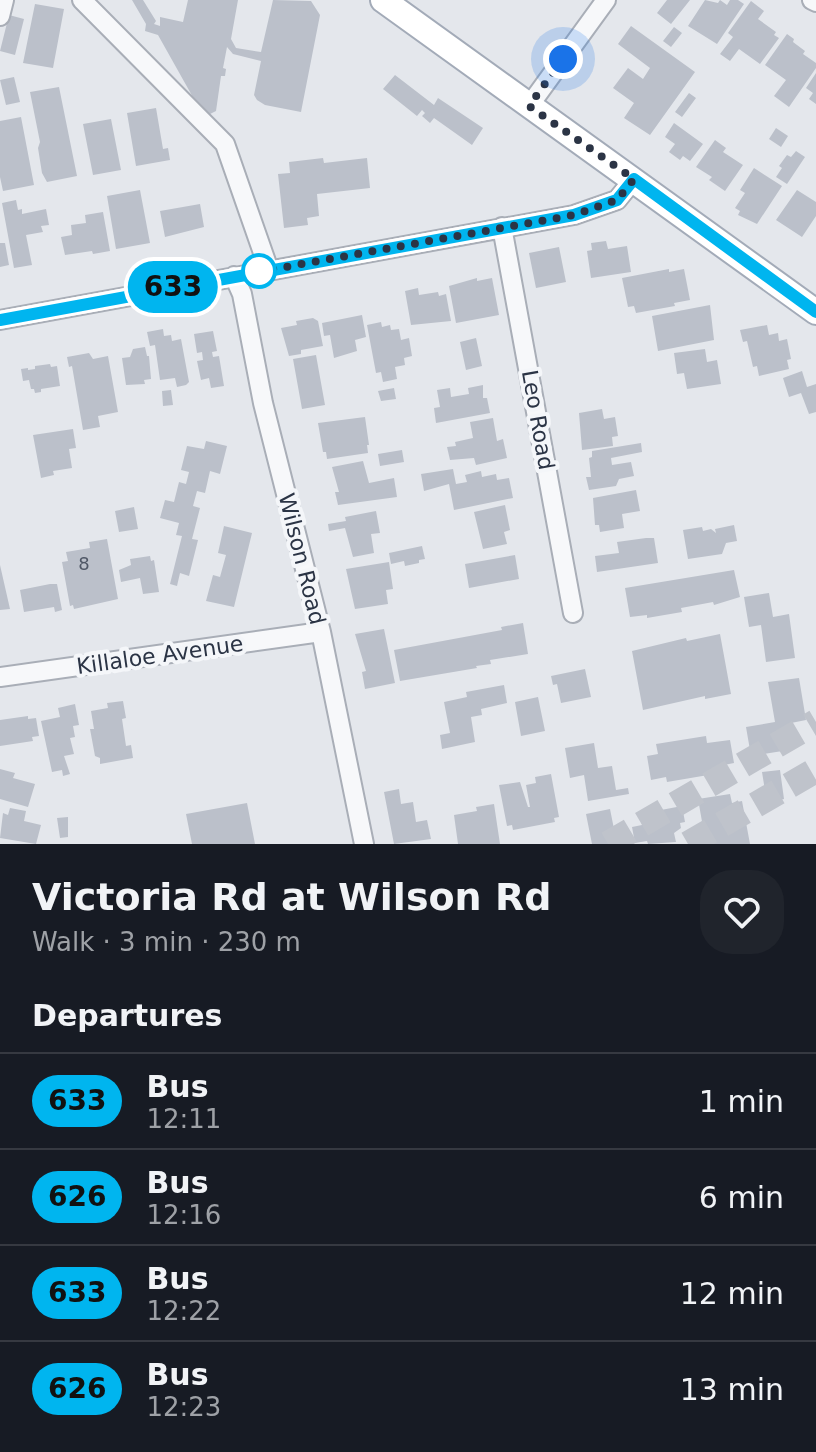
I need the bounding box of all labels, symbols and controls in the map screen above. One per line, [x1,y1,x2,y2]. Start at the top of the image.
your location [543,39,583,79]
unlabelled marker [242,254,276,288]
line badge: 633 [127,261,219,313]
text: 633 [144,270,202,303]
street label: Leo Road [517,368,559,472]
street label: Wilson Road [274,491,330,627]
house number: 8 [78,553,90,574]
street label: Killaloe Avenue [75,631,245,679]
button: heart [700,870,784,954]
text: Victoria Rd at Wilson Rd [32,875,551,919]
text: Walk · 3 min · 230 m [32,927,301,957]
text: Departures [32,998,222,1033]
text: Bus [146,1069,209,1104]
text: 633 [48,1084,106,1117]
text: 1 min [699,1084,784,1119]
text: 12:11 [146,1104,221,1134]
text: Bus [146,1165,209,1200]
text: 626 [48,1180,106,1213]
text: 6 min [699,1180,784,1215]
text: 12:16 [146,1200,221,1230]
text: Bus [146,1261,209,1296]
text: 633 [48,1276,106,1309]
text: 12 min [680,1276,784,1311]
text: 12:22 [146,1296,221,1326]
text: Bus [146,1357,209,1392]
text: 626 [48,1372,106,1405]
text: 13 min [680,1372,784,1407]
text: 12:23 [146,1392,221,1422]

